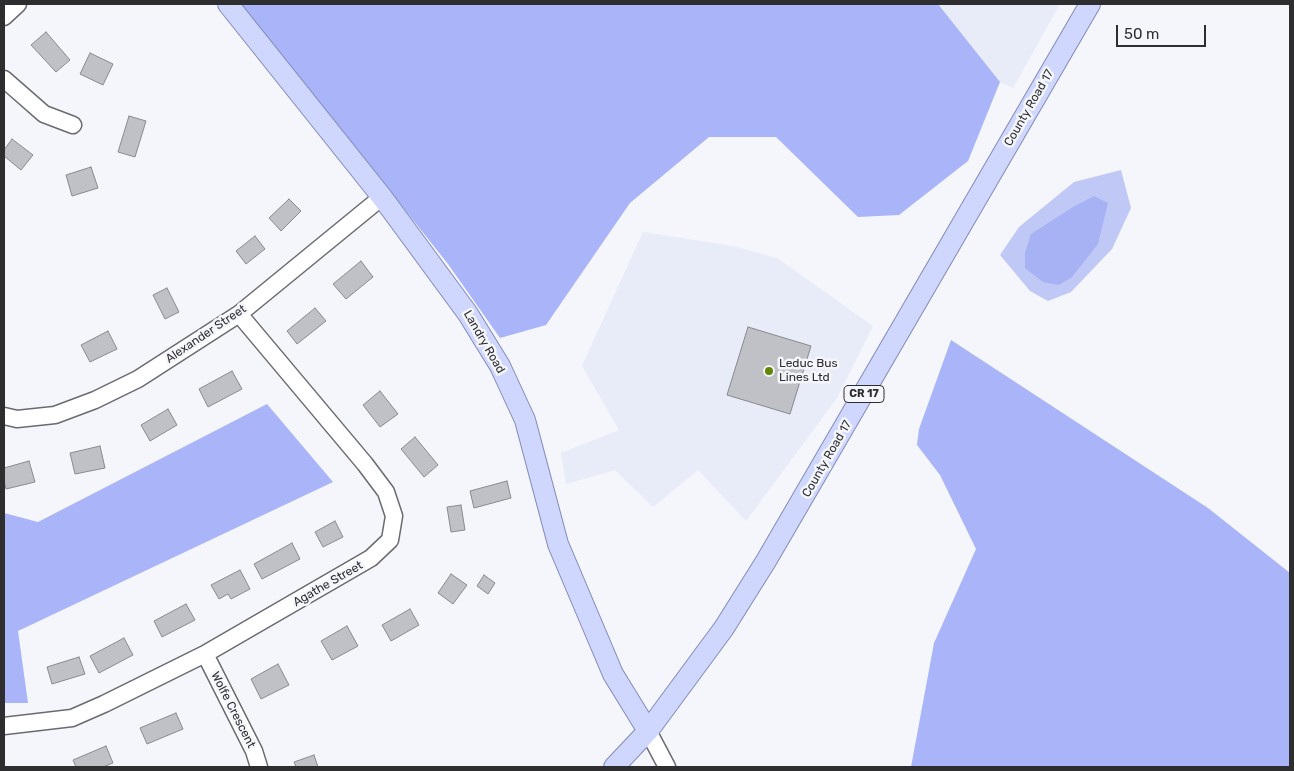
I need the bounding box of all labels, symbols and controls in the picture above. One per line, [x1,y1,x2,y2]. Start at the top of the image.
scale bar [1119,15,1209,47]
text: 50 m [1124,25,1159,43]
street label: County Road 17 [1001,67,1057,149]
street label: Alexander Street [163,302,249,366]
street label: Landry Road [460,308,508,376]
place label: Leduc Bus Lines Ltd [779,357,838,385]
marker: Leduc Bus Lines Ltd [763,365,775,377]
road number: CR 17 [844,386,884,402]
street label: County Road 17 [799,418,855,500]
street label: Agathe Street [291,558,365,610]
street label: Wolfe Crescent [208,669,258,751]

